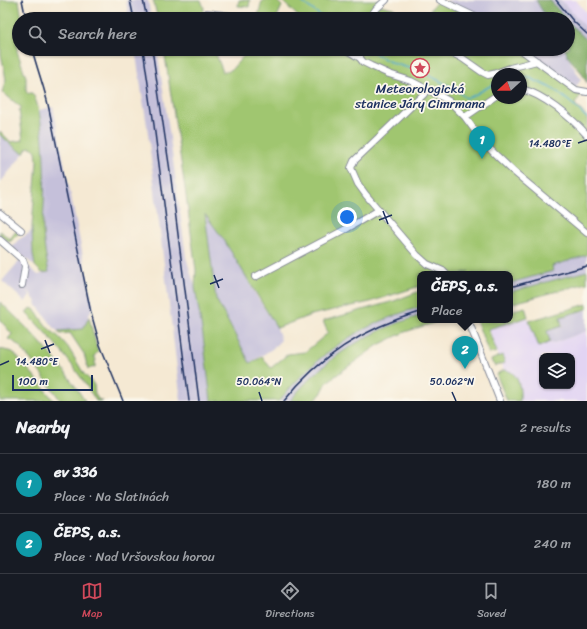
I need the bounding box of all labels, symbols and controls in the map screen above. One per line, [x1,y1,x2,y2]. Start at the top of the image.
search box [12,12,575,56]
text: Search here [58,21,137,47]
icon: search [26,23,48,45]
place icon: Meteorologická stanice Járy Cimrmana [409,57,431,79]
north arrow [491,68,527,104]
place label: Meteorologická stanice Járy Cimrmana [354,77,485,115]
pin: 1 [469,126,495,159]
text: 14.480°E [529,135,572,153]
your location [337,207,357,227]
popup [417,271,513,323]
text: ČEPS, a.s. [431,273,499,299]
text: Place [431,299,462,322]
pin: 2 [452,336,478,369]
text: 14.480°E [16,353,59,371]
map controls [539,353,575,389]
button: layers [539,353,575,389]
text: 100 m [18,372,48,391]
scale bar [12,373,93,392]
text: 50.064°N [237,373,282,391]
text: 50.062°N [430,373,474,391]
text: Nearby [16,412,70,442]
text: 2 results [520,416,571,439]
text: ev 336 [54,459,98,485]
text: 1 [26,472,32,495]
text: 180 m [536,472,571,495]
text: Place · Na Slatinách [54,485,169,508]
text: ČEPS, a.s. [54,519,122,545]
text: 2 [25,532,33,555]
text: 240 m [534,532,571,555]
text: Place · Nad Vršovskou horou [54,545,215,568]
tab: Map [81,580,103,623]
tab: Directions [265,580,315,623]
tab: Saved [477,580,506,623]

